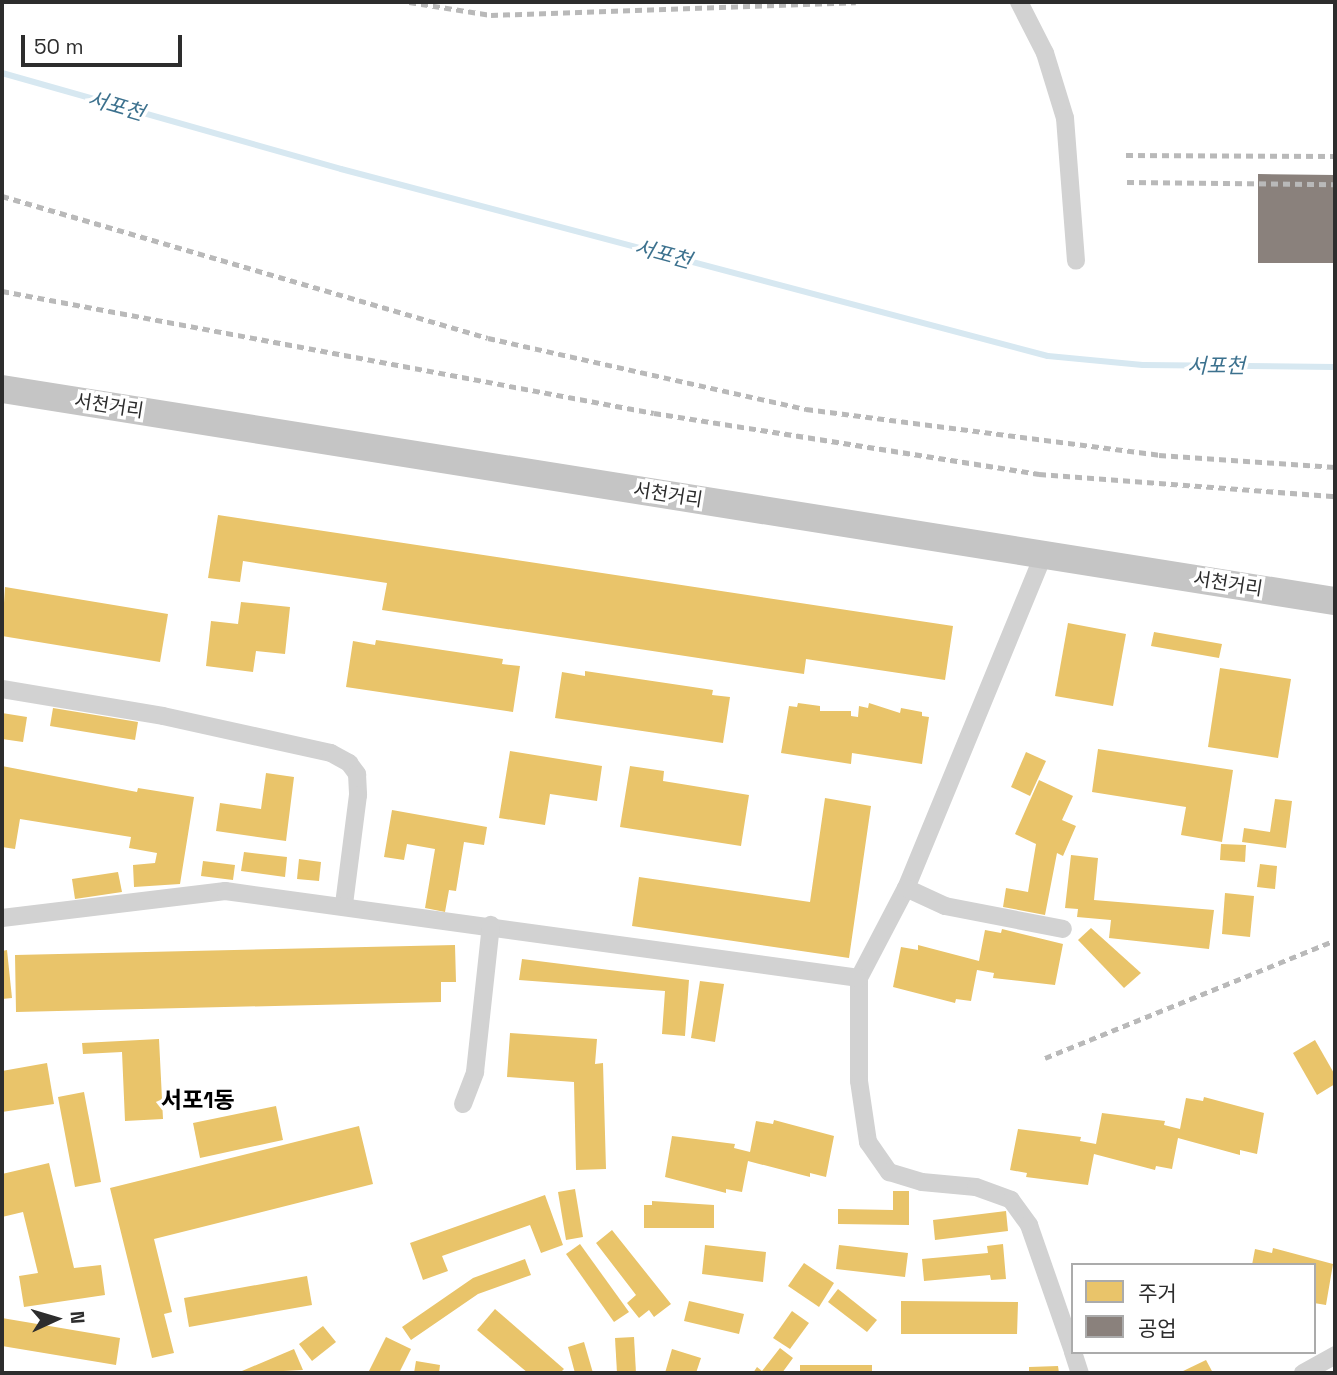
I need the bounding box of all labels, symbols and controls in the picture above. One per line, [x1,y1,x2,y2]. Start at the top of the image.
scale bar [24,21,186,65]
text: 50 m [34,33,84,60]
water label: 서포천 [85,86,147,126]
water label: 서포천 [632,234,694,274]
water label: 서포천 [1187,353,1245,379]
street label: 서천거리 [73,389,145,423]
street label: 서천거리 [632,478,704,512]
street label: 서천거리 [1192,567,1264,601]
district label: 서포1동 [161,1086,235,1114]
legend [1071,1263,1316,1354]
text: 주거 [1138,1280,1177,1307]
north arrow [21,1284,91,1354]
text: N [65,1310,90,1325]
text: 공업 [1138,1315,1177,1342]

